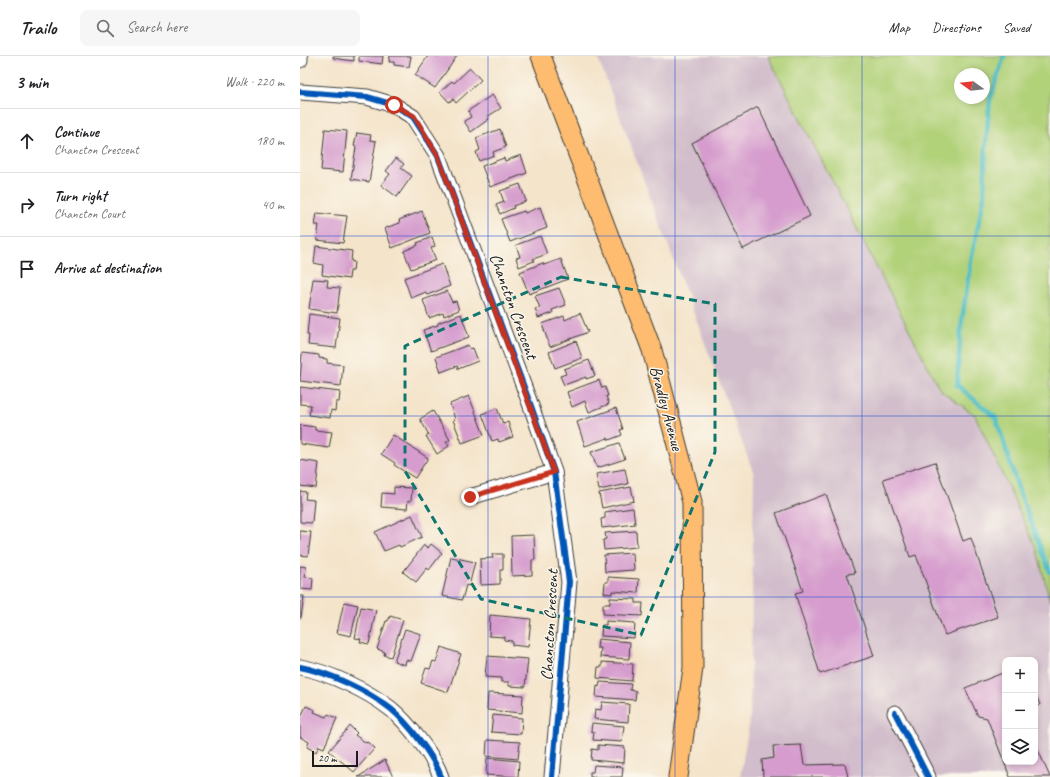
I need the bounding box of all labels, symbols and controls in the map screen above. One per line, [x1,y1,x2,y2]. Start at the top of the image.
search box [80,10,360,46]
text: Trailo [20,16,56,40]
icon: search [94,17,116,39]
text: Search here [126,18,188,37]
text: Map [889,19,910,36]
text: Directions [932,19,981,36]
text: Saved [1003,19,1030,36]
north arrow [954,68,990,104]
text: 3 min [16,72,49,93]
text: Walk · 220 m [225,74,284,90]
route start [385,96,403,114]
text: Continue [54,123,99,142]
icon: ahead [16,130,38,152]
text: 180 m [256,133,284,149]
text: Chancton Crescent [54,142,139,158]
text: Turn right [54,187,107,206]
icon: right [16,194,38,216]
text: 40 m [262,197,284,213]
text: Chancton Court [54,206,125,222]
street label: Chancton Crescent [485,250,543,364]
icon: arrive [16,258,38,280]
text: Arrive at destination [54,259,161,278]
street label: Bradley Avenue [645,364,688,454]
route end [461,488,479,506]
street label: Chancton Crescent [536,567,563,681]
map controls [1002,657,1038,765]
button: + [1002,657,1038,693]
button: − [1002,693,1038,729]
button: layers [1002,729,1038,765]
scale bar [312,749,358,768]
text: 20 m [318,751,337,765]

